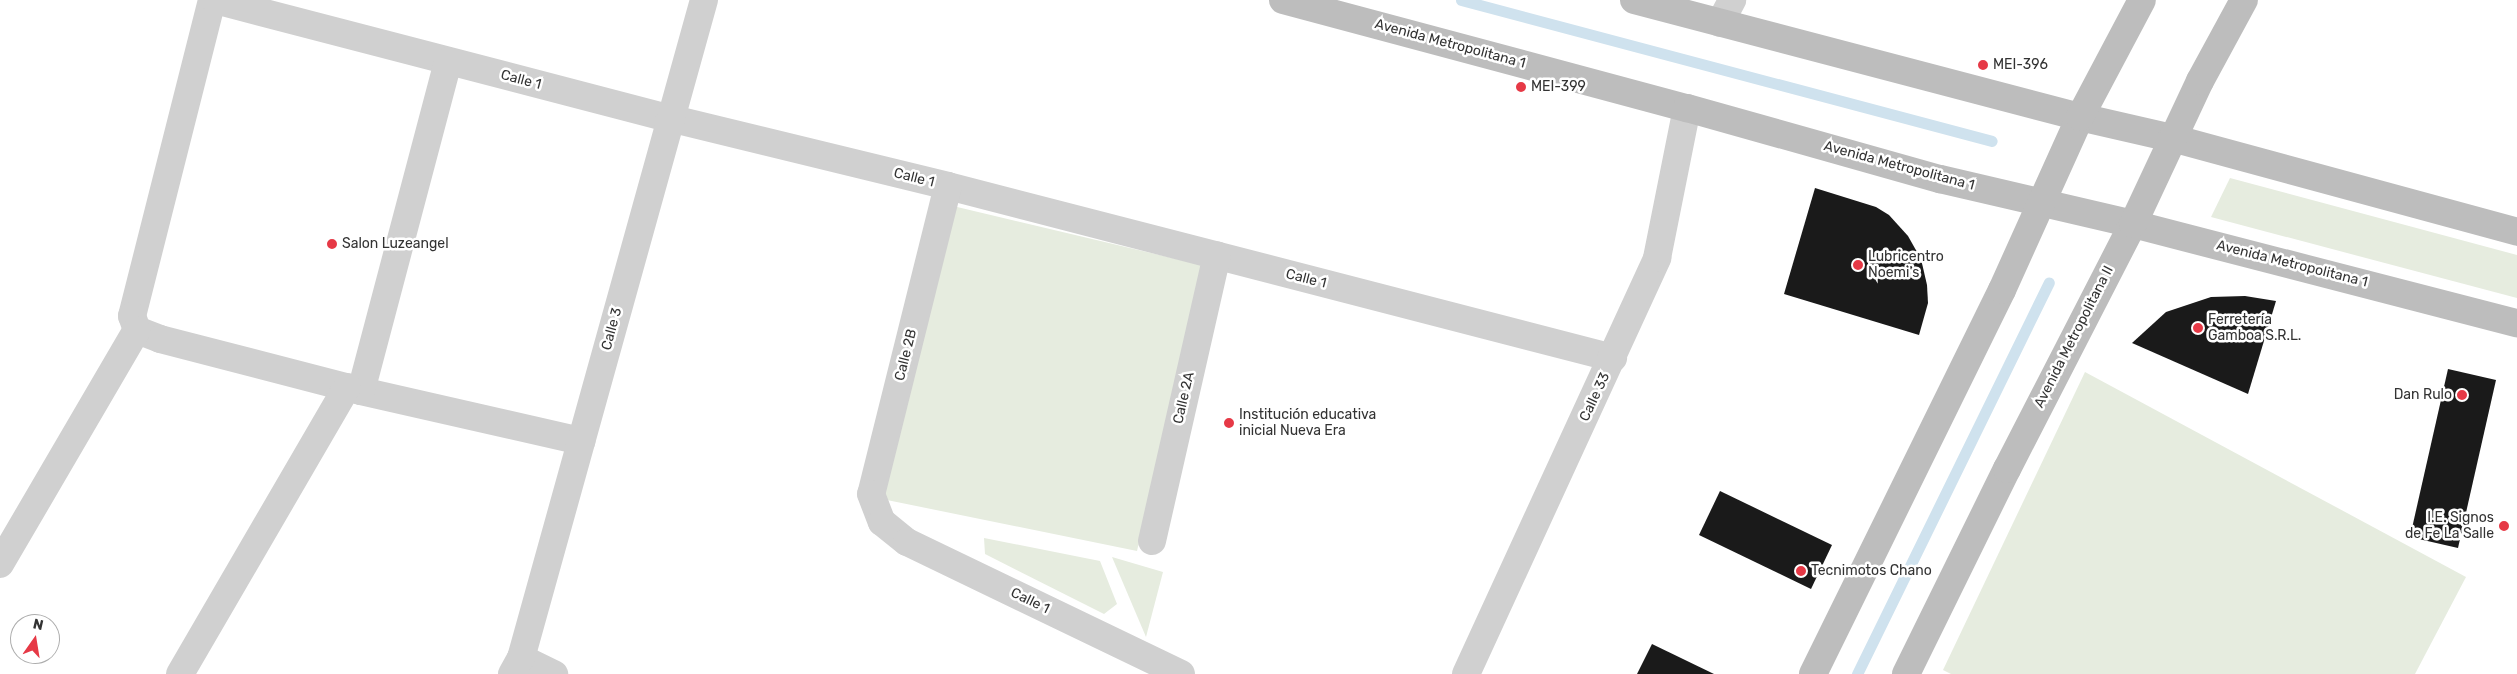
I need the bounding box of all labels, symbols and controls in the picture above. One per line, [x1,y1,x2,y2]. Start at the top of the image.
street label: Avenida Metropolitana 1 [1373,16,1527,72]
place label: MEI-396 [1993,57,2048,73]
marker: MEI-396 [1977,59,1989,71]
street label: Calle 1 [499,67,543,93]
place label: MEI-399 [1531,79,1586,95]
marker: MEI-399 [1515,81,1527,93]
street label: Avenida Metropolitana 1 [1822,138,1976,194]
street label: Calle 1 [892,165,936,191]
place label: Salon Luzeangel [342,236,449,252]
street label: Avenida Metropolitana 1 [2215,237,2369,291]
marker: Salon Luzeangel [326,238,338,250]
place label: Lubricentro Noemi's [1868,249,1944,282]
marker: Lubricentro Noemi's [1852,259,1864,271]
street label: Avenida Metropolitana II [2031,263,2117,411]
street label: Calle 1 [1284,266,1328,292]
street label: Calle 3 [598,306,626,352]
place label: Ferretería Gamboa S.R.L. [2208,312,2301,344]
marker: Ferretería Gamboa S.R.L. [2192,322,2204,334]
street label: Calle 2B [891,327,921,383]
street label: Calle 2A [1170,370,1198,426]
street label: Calle 33 [1576,370,1614,424]
place label: Dan Rulo [2394,387,2452,403]
marker: Dan Rulo [2456,389,2468,401]
place label: Institución educativa inicial Nueva Era [1239,407,1376,440]
marker: Institución educativa inicial Nueva Era [1223,417,1235,429]
place label: I.E. Signos de Fe La Salle [2405,510,2494,542]
marker: I.E. Signos de Fe La Salle [2498,520,2510,532]
place label: Tecnimotos Chano [1811,563,1932,579]
marker: Tecnimotos Chano [1795,565,1807,577]
street label: Calle 1 [1008,584,1052,618]
north arrow [10,614,60,664]
text: N [31,615,45,634]

